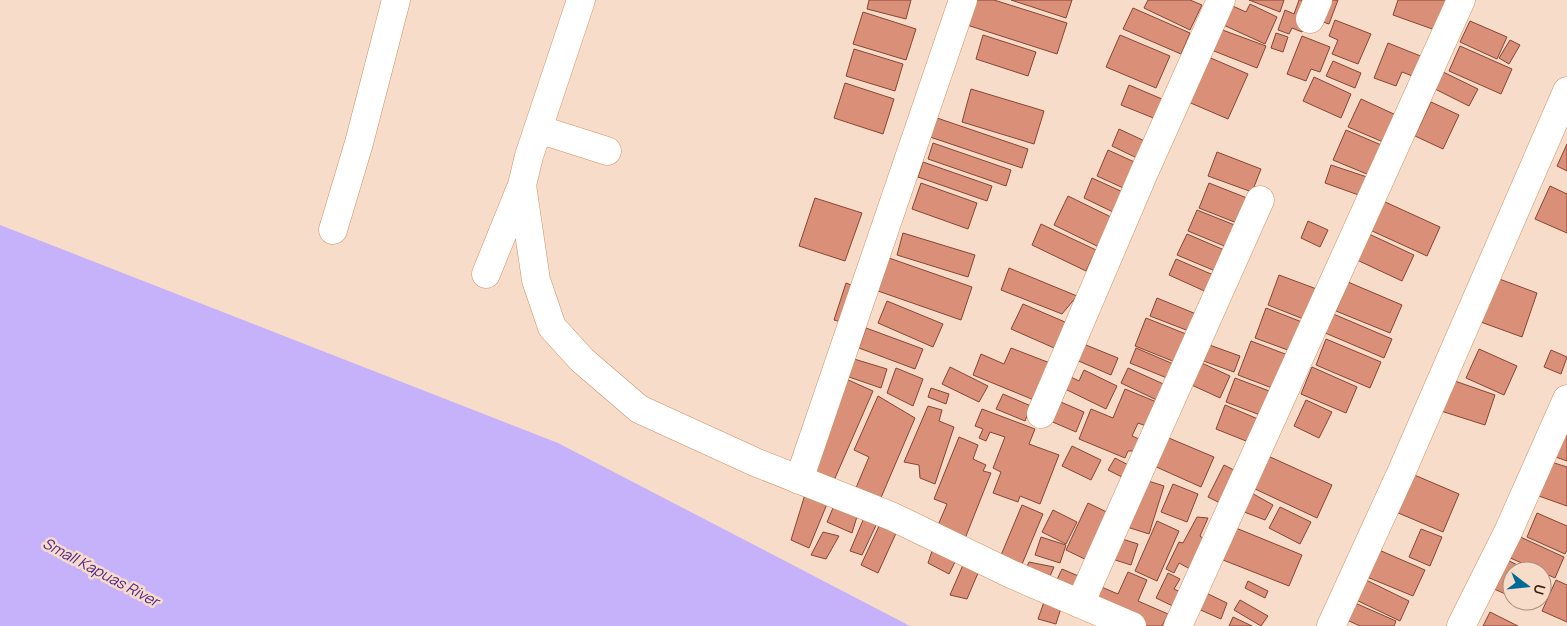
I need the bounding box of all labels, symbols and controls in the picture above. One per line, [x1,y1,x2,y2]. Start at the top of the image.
water label: Small Kapuas River [39,532,165,613]
north arrow [1502,561,1552,611]
text: U [1529,582,1551,597]

